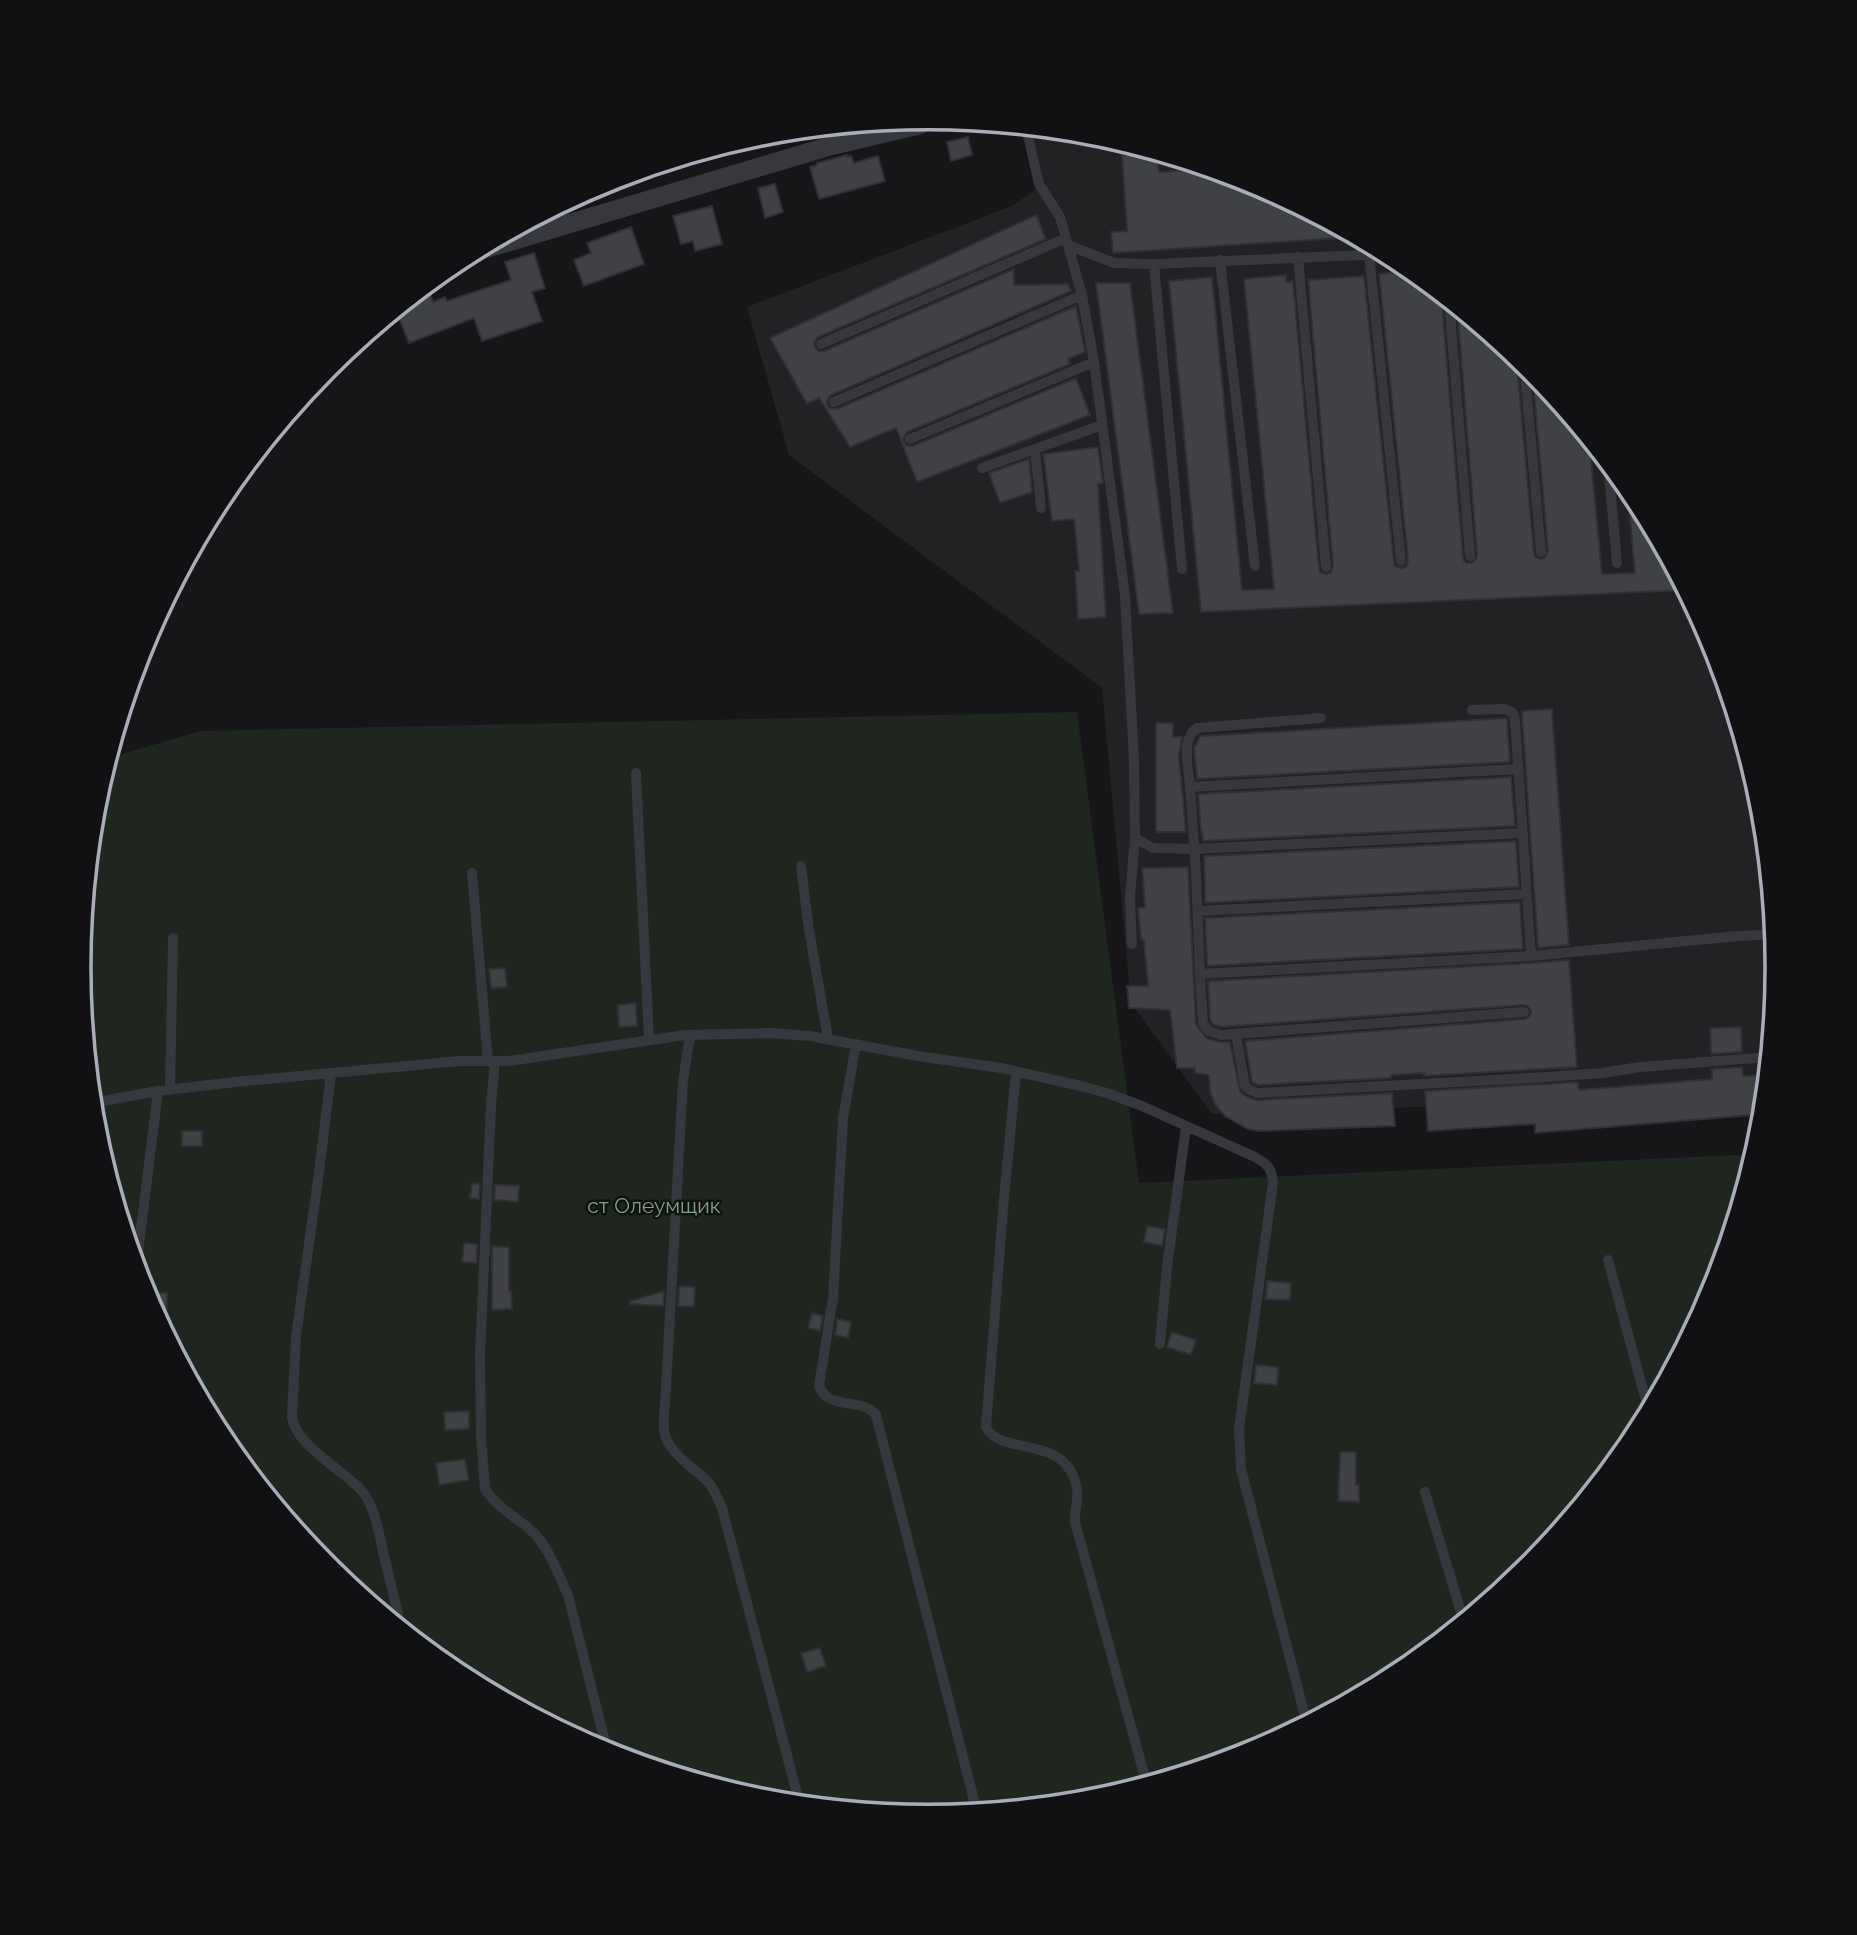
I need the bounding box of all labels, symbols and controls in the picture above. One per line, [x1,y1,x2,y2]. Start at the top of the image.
park label: ст Олеумщик [587,1193,721,1218]

